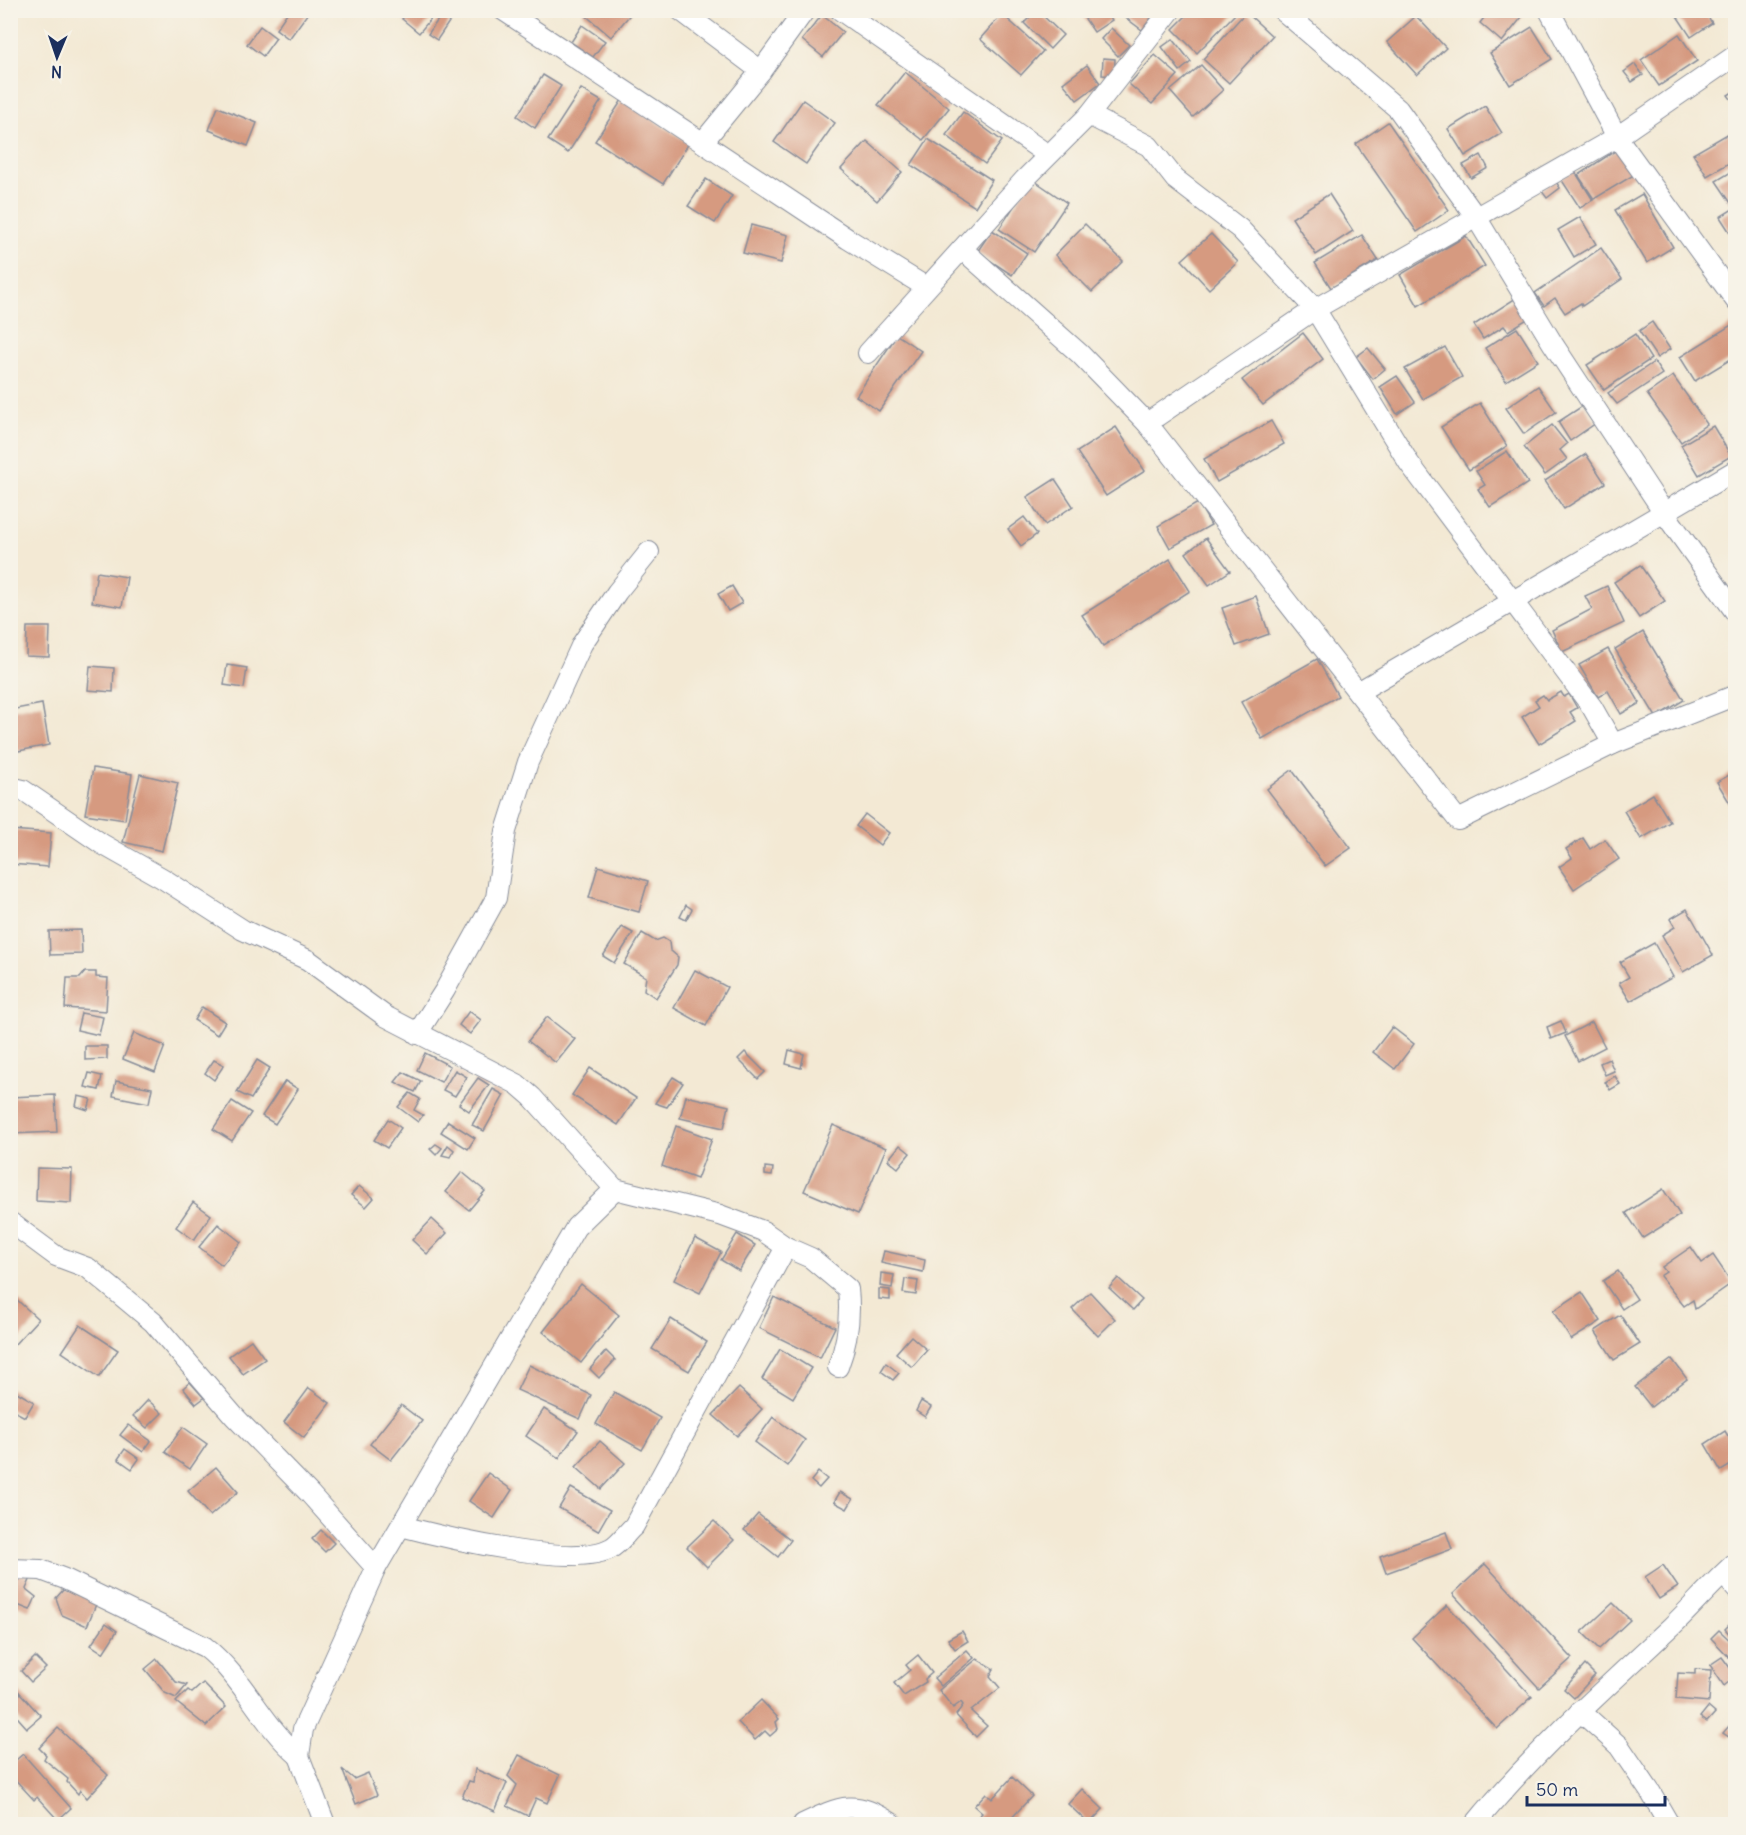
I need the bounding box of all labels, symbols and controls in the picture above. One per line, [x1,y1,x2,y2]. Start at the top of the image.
north arrow [27,27,87,87]
text: N [51,62,62,82]
scale bar [1527,1769,1665,1807]
text: 50 m [1536,1778,1578,1801]

